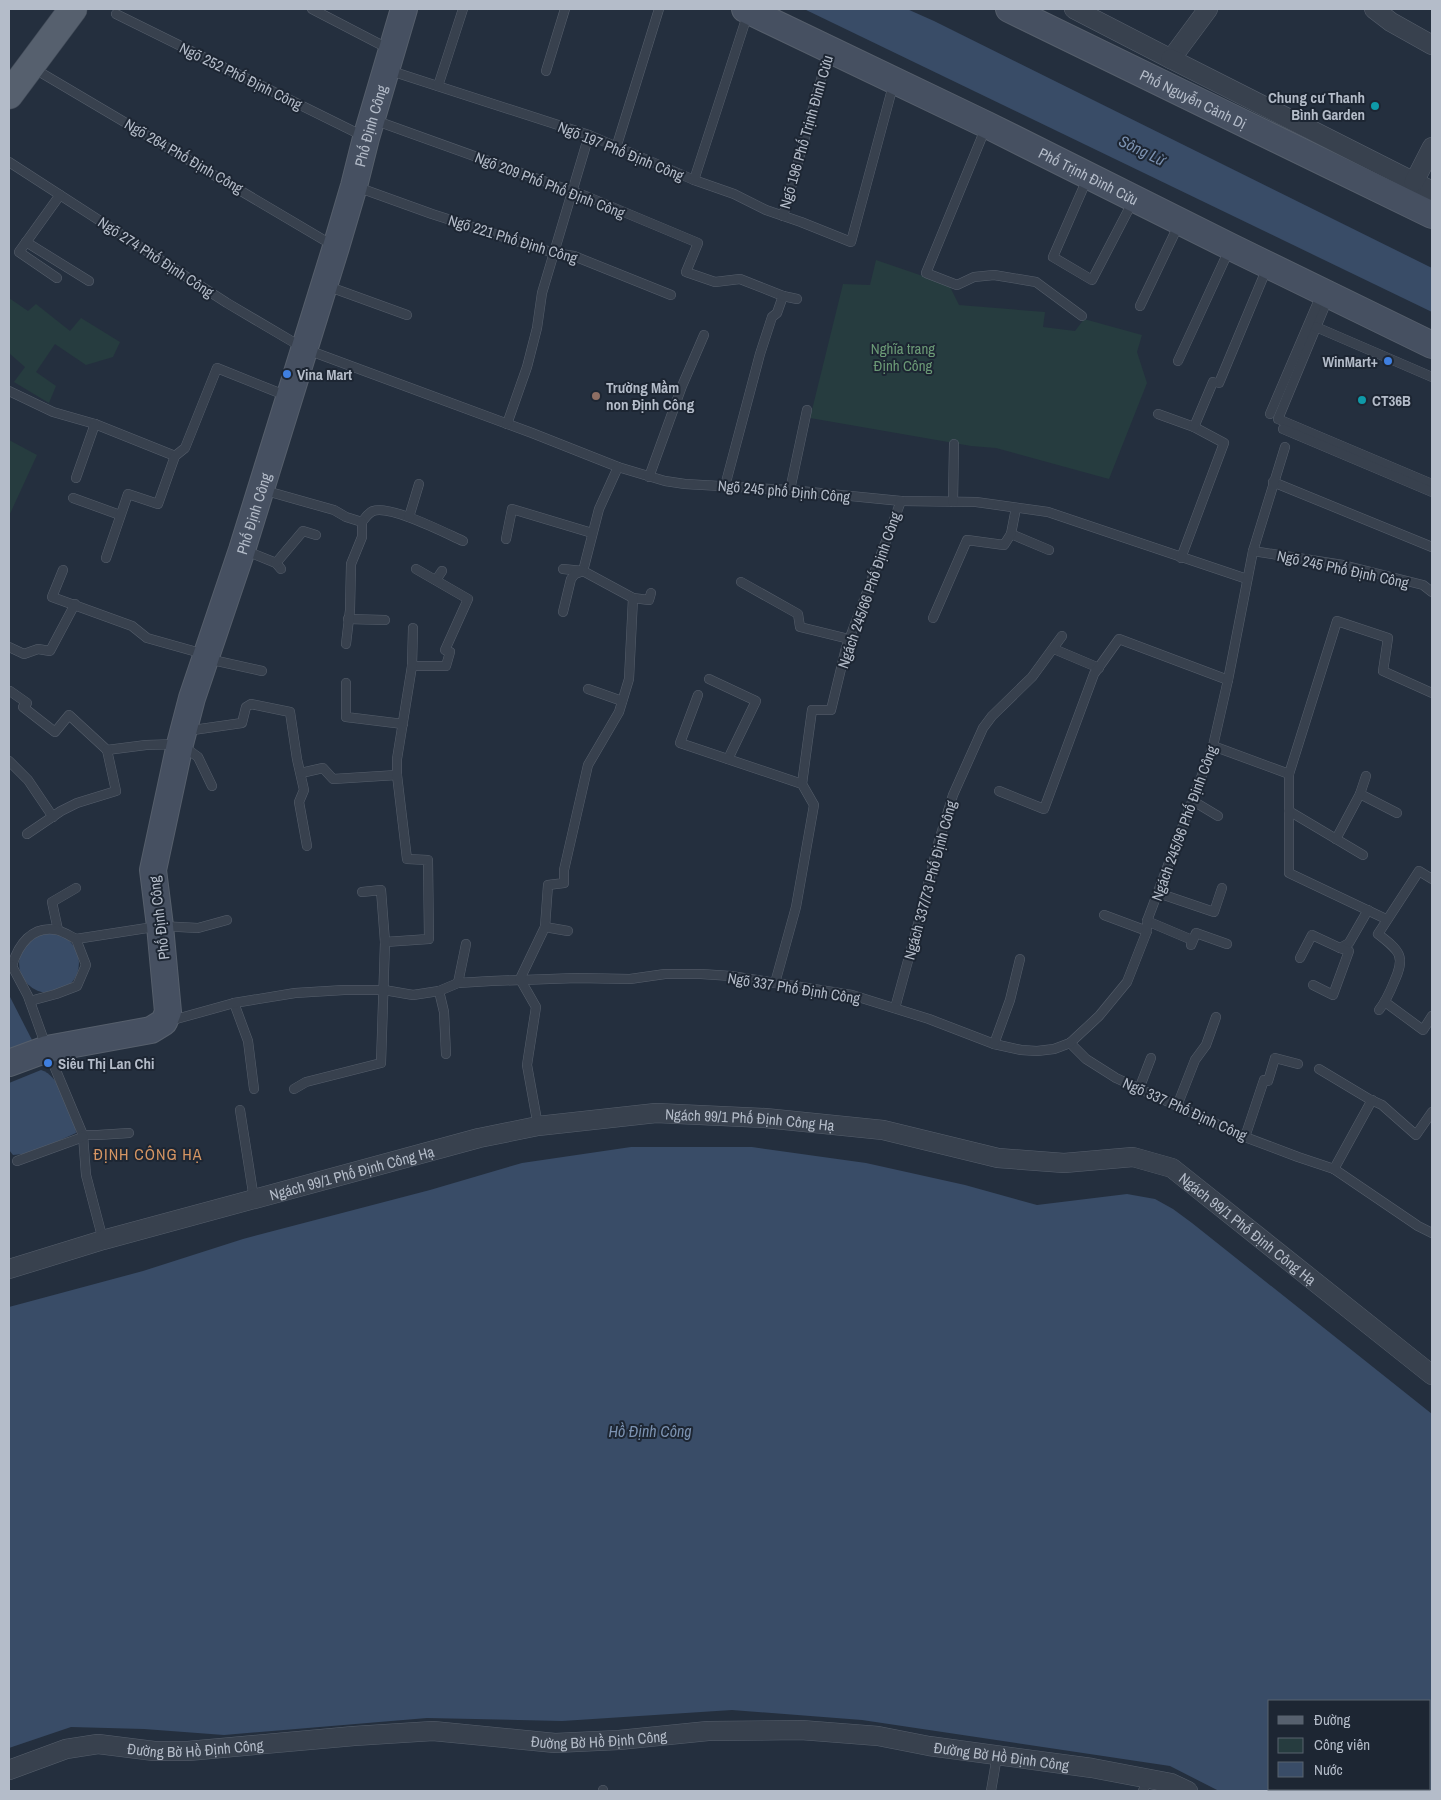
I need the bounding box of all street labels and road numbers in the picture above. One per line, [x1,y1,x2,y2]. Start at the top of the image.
street label: Ngõ 252 Phố Định Công [176,37,306,115]
street label: Ngõ 196 Phố Trịnh Đình Cửu [774,53,838,211]
street label: Phố Nguyễn Cảnh Dị [1136,64,1250,134]
street label: Phố Định Công [349,82,392,169]
street label: Ngõ 264 Phố Định Công [121,113,247,199]
street label: Ngõ 197 Phố Định Công [555,116,687,186]
street label: Phố Trịnh Đình Cửu [1035,142,1142,210]
street label: Ngõ 209 Phố Phố Định Công [472,147,628,223]
street label: Ngõ 221 Phố Định Công [446,209,580,269]
street label: Ngõ 274 Phố Định Công [94,212,218,302]
street label: Phố Định Công [231,470,276,557]
street label: Ngõ 245 phố Định Công [717,475,851,507]
street label: Ngách 245/66 Phố Định Công [832,509,906,671]
street label: Ngõ 245 Phố Định Công [1275,545,1411,593]
street label: Ngách 245/96 Phố Định Công [1146,742,1222,904]
street label: Ngách 337/73 Phố Định Công [899,798,961,962]
street label: Phố Định Công [143,875,175,961]
street label: Ngõ 337 Phố Định Công [726,967,862,1009]
street label: Ngõ 337 Phố Định Công [1120,1072,1251,1146]
street label: Ngách 99/1 Phố Định Công Hạ [665,1103,836,1136]
street label: Ngách 99/1 Phố Định Công Hạ [267,1140,436,1205]
street label: Ngách 99/1 Phố Định Công Hạ [1175,1167,1321,1290]
street label: Đường Bờ Hồ Định Công [530,1725,668,1754]
street label: Đường Bờ Hồ Định Công [126,1734,264,1762]
street label: Đường Bờ Hồ Định Công [933,1736,1071,1775]

